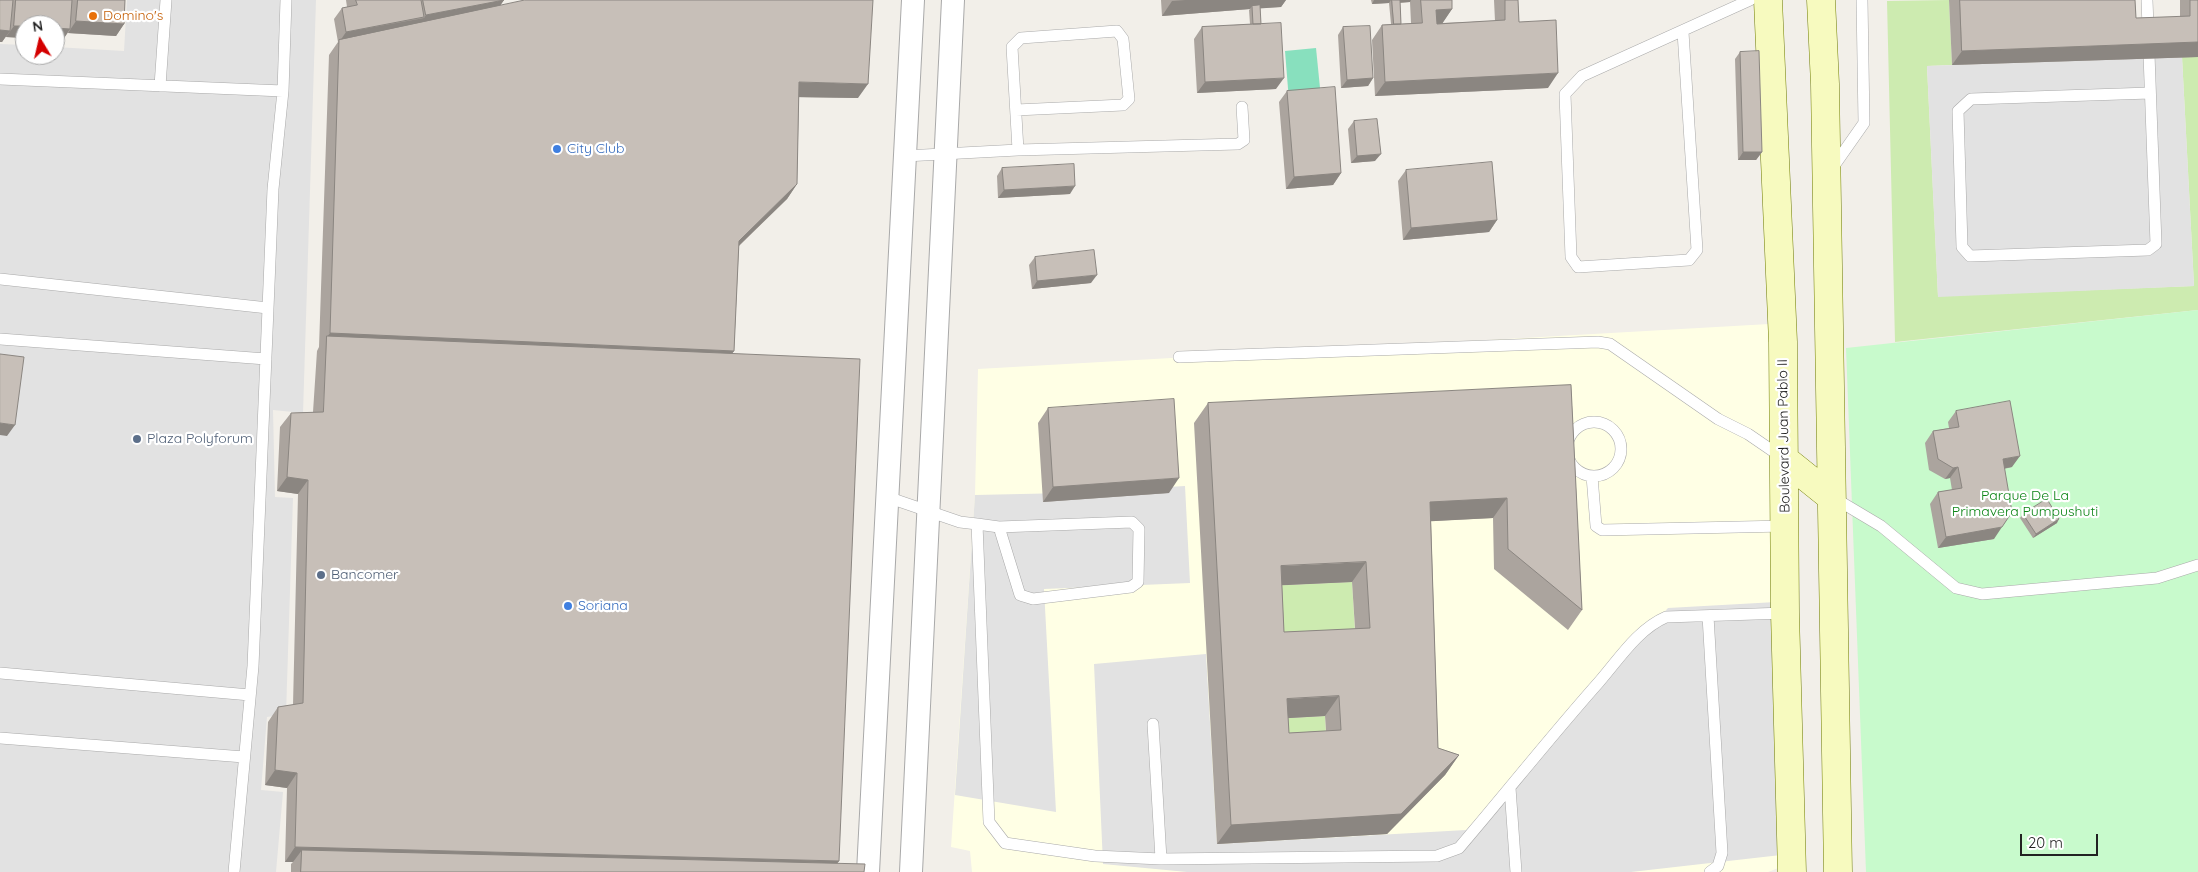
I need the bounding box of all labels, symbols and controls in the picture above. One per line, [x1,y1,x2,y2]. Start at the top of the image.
place label: Domino's [103,8,163,24]
marker: Domino's [87,10,99,22]
north arrow [15,15,65,65]
text: N [31,16,44,36]
place label: City Club [567,141,624,157]
marker: City Club [551,143,563,155]
street label: Boulevard Juan Pablo II [1774,359,1794,513]
place label: Plaza Polyforum [147,431,253,447]
marker: Plaza Polyforum [131,433,143,445]
park label: Parque De La Primavera Pumpushuti [1952,488,2098,520]
place label: Bancomer [331,567,398,583]
marker: Bancomer [315,569,327,581]
place label: Soriana [578,598,628,614]
marker: Soriana [562,600,574,612]
scale bar [2023,824,2100,856]
text: 20 m [2028,833,2063,852]

